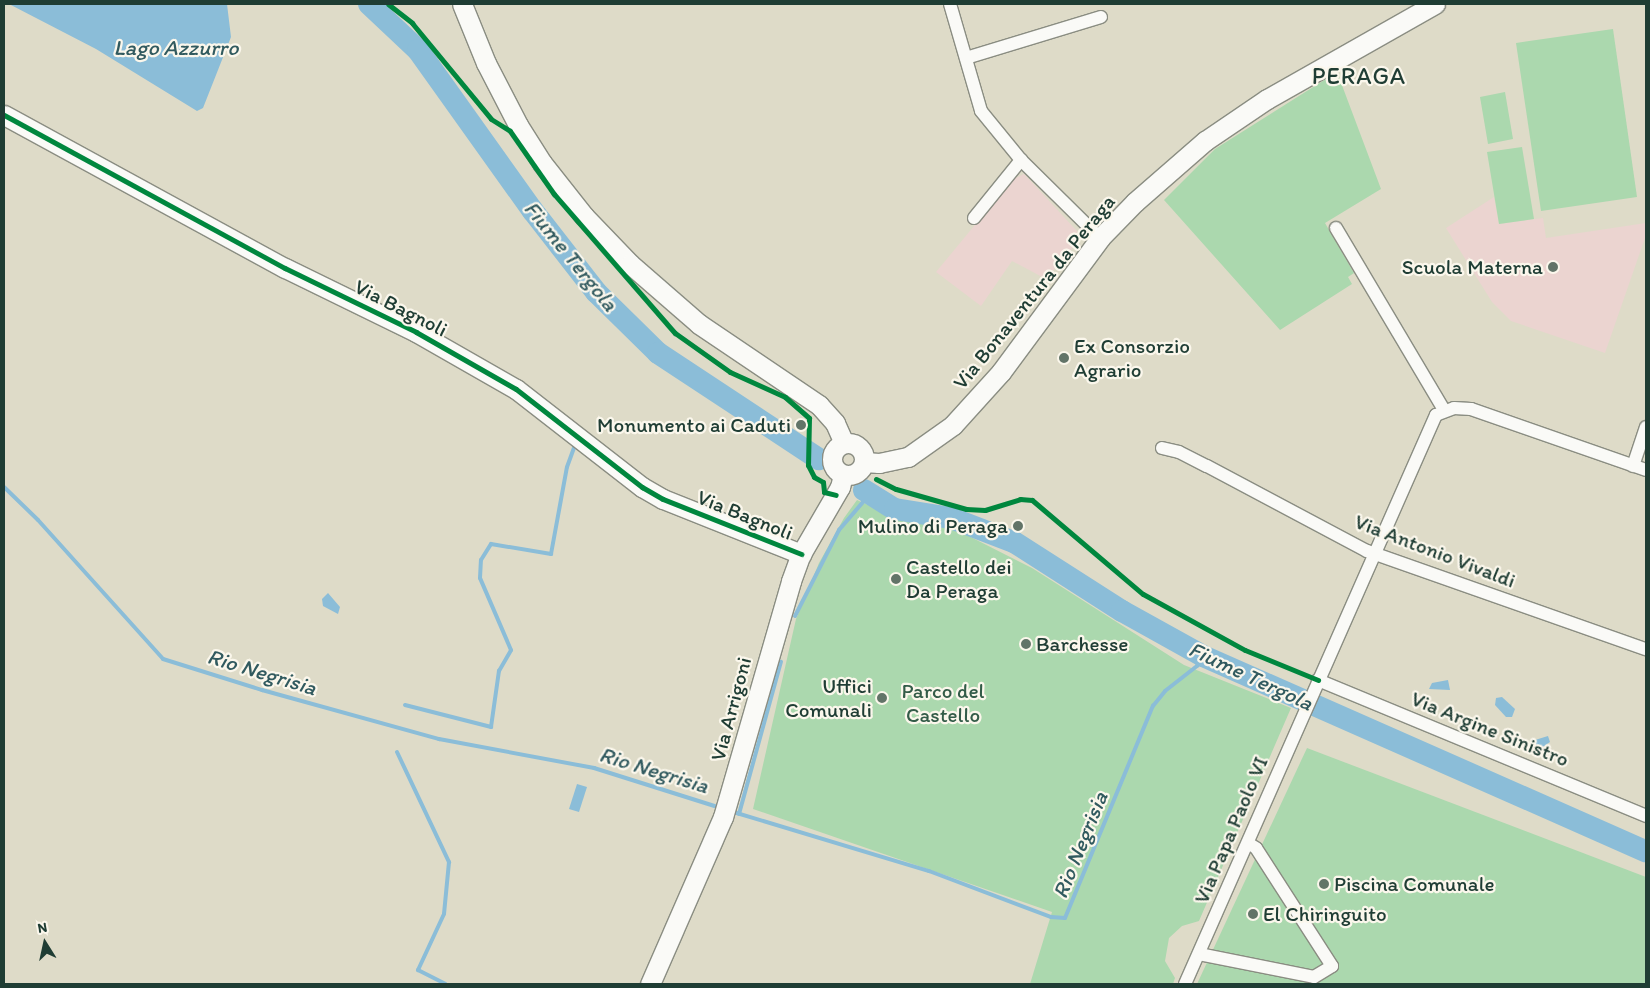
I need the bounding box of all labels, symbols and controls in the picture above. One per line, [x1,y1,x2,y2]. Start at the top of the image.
water label: Lago Azzurro [113,35,239,61]
district label: PERAGA [1311,62,1407,90]
street label: Via Bonaventura da Peraga [948,190,1120,394]
water label: Fiume Tergola [519,196,623,316]
place label: Scuola Materna [1402,254,1543,280]
marker: Scuola Materna [1547,261,1559,273]
street label: Via Bagnoli [350,274,452,342]
place label: Ex Consorzio Agrario [1074,333,1191,383]
marker: Ex Consorzio Agrario [1058,352,1070,364]
place label: Monumento ai Caduti [596,412,791,438]
marker: Monumento ai Caduti [795,419,807,431]
street label: Via Bagnoli [693,484,797,546]
street label: Via Antonio Vivaldi [1351,509,1519,593]
place label: Mulino di Peraga [859,513,1008,539]
marker: Mulino di Peraga [1012,520,1024,532]
place label: Castello dei Da Peraga [906,554,1012,604]
marker: Castello dei Da Peraga [890,573,902,585]
place label: Barchesse [1036,631,1128,657]
water label: Fiume Tergola [1185,636,1317,716]
marker: Barchesse [1020,638,1032,650]
water label: Rio Negrisia [204,643,320,701]
street label: Via Arrigoni [705,654,757,764]
place label: Uffici Comunali [785,673,872,723]
park label: Parco del Castello [902,678,984,728]
street label: Via Argine Sinistro [1407,686,1573,772]
marker: Uffici Comunali [876,692,888,704]
water label: Rio Negrisia [596,741,712,799]
street label: Via Papa Paolo VI [1189,753,1273,907]
water label: Rio Negrisia [1047,788,1113,902]
place label: Piscina Comunale [1334,871,1495,897]
marker: Piscina Comunale [1318,878,1330,890]
place label: El Chiringuito [1263,901,1387,927]
marker: El Chiringuito [1247,908,1259,920]
north arrow [20,918,70,968]
text: N [36,919,48,937]

